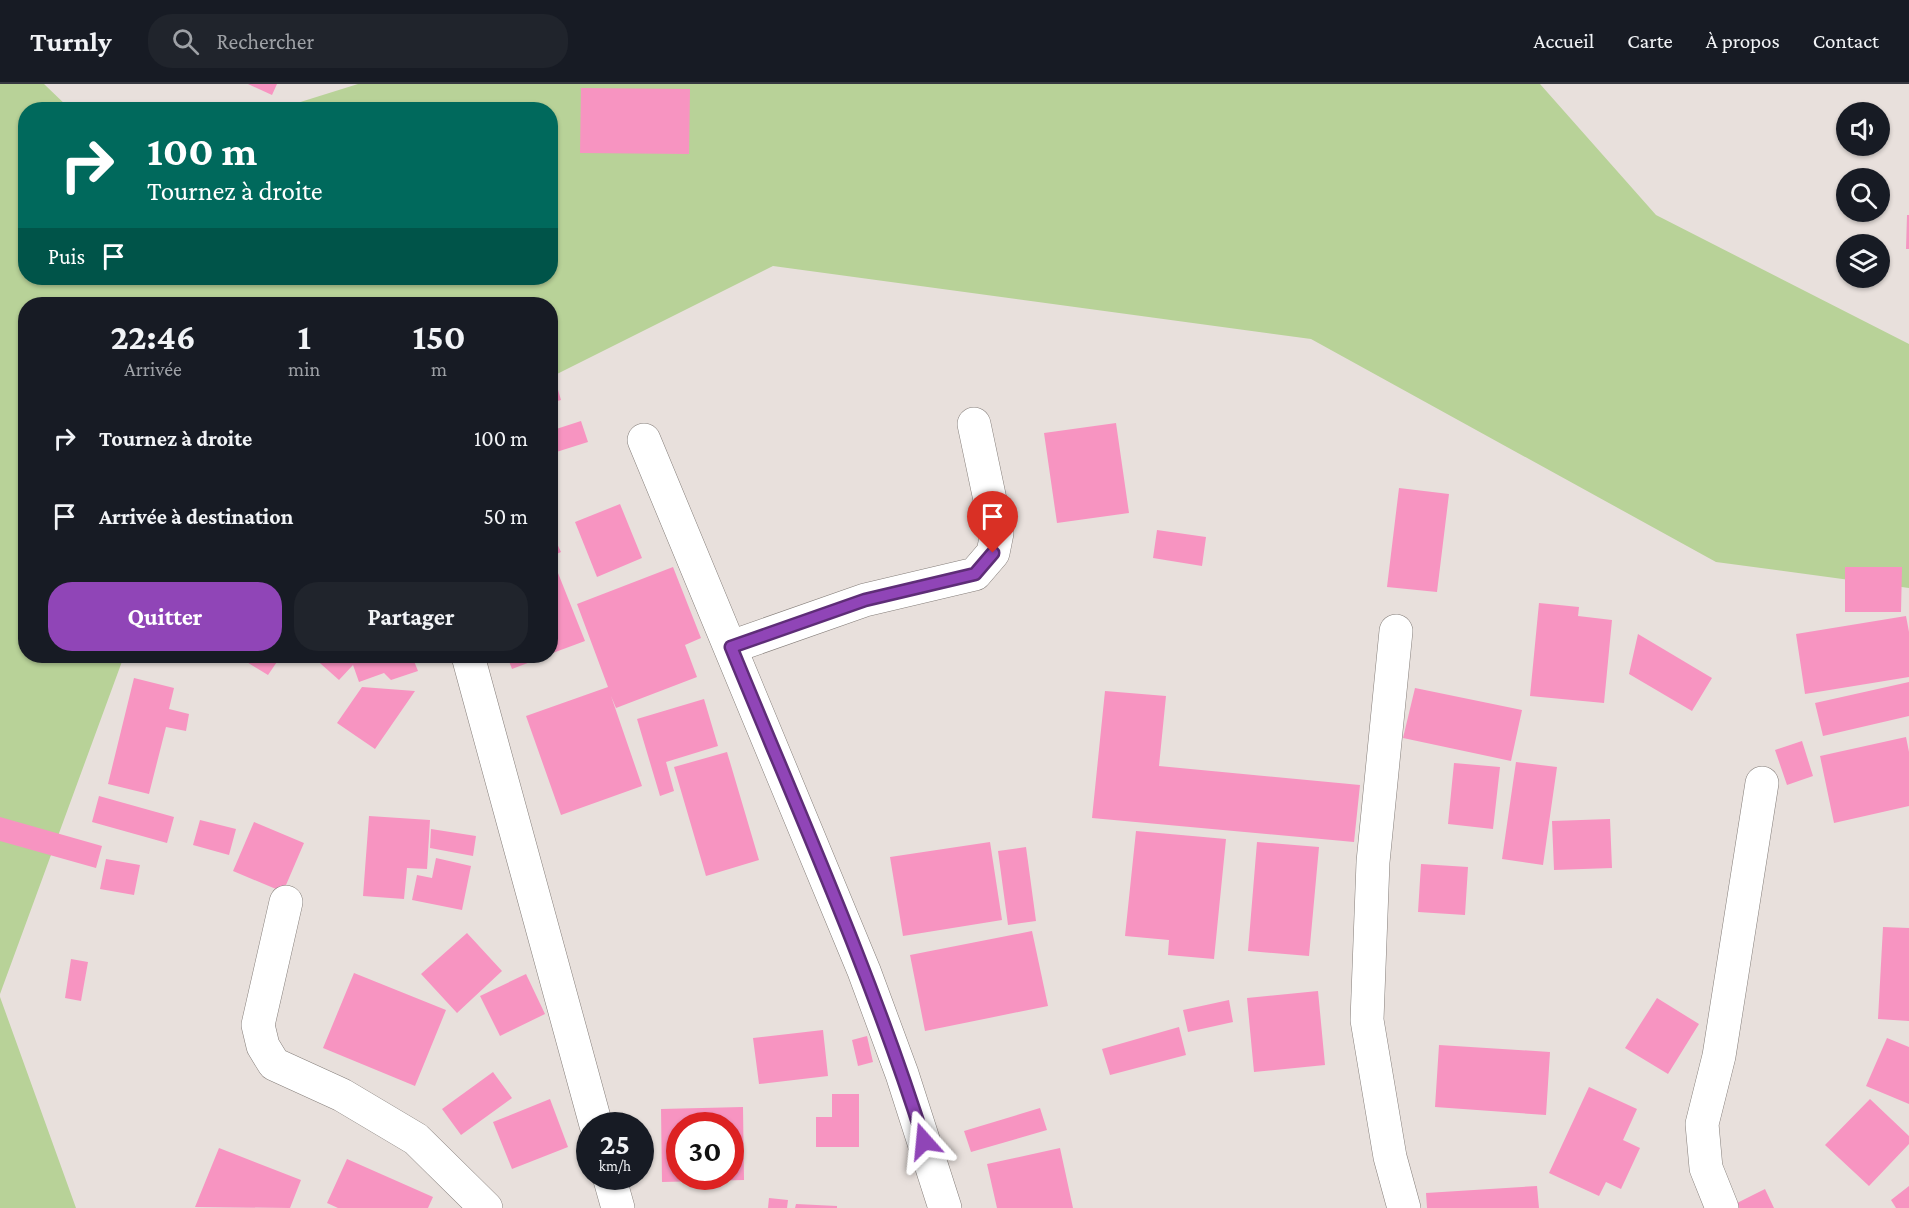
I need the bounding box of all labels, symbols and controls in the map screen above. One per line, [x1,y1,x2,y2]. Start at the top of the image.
search box [148,14,568,68]
icon: search [169,25,202,58]
text: Turnly [30,26,112,57]
text: Rechercher [217,29,314,54]
text: Accueil [1534,29,1594,53]
text: Carte [1627,29,1673,53]
text: À propos [1706,29,1780,53]
text: Contact [1813,29,1879,53]
map controls [1836,102,1890,288]
button: sound [1836,102,1890,156]
icon: right [48,126,126,204]
text: 100 m [147,127,257,174]
button: search [1836,168,1890,222]
text: Tournez à droite [147,176,323,206]
button: layers [1836,234,1890,288]
icon: arrive [97,240,130,273]
text: Puis [48,244,85,269]
text: 22:46 [110,317,196,357]
text: 1 [297,317,311,357]
text: 150 [413,317,466,357]
text: Arrivée [124,358,182,380]
text: min [288,358,320,380]
text: m [431,358,447,380]
icon: right [48,422,81,455]
text: Tournez à droite [99,426,252,451]
text: 100 m [474,426,528,451]
pin [967,491,1018,553]
icon: arrive [48,500,81,533]
icon: arrive [976,500,1009,533]
text: Arrivée à destination [99,504,293,529]
text: 50 m [483,504,528,529]
button: Quitter [48,582,282,651]
button: Partager [294,582,528,651]
position arrow [892,1109,956,1173]
speed limit sign: 30 [666,1112,744,1190]
text: 25 [600,1127,630,1160]
text: km/h [599,1158,631,1174]

